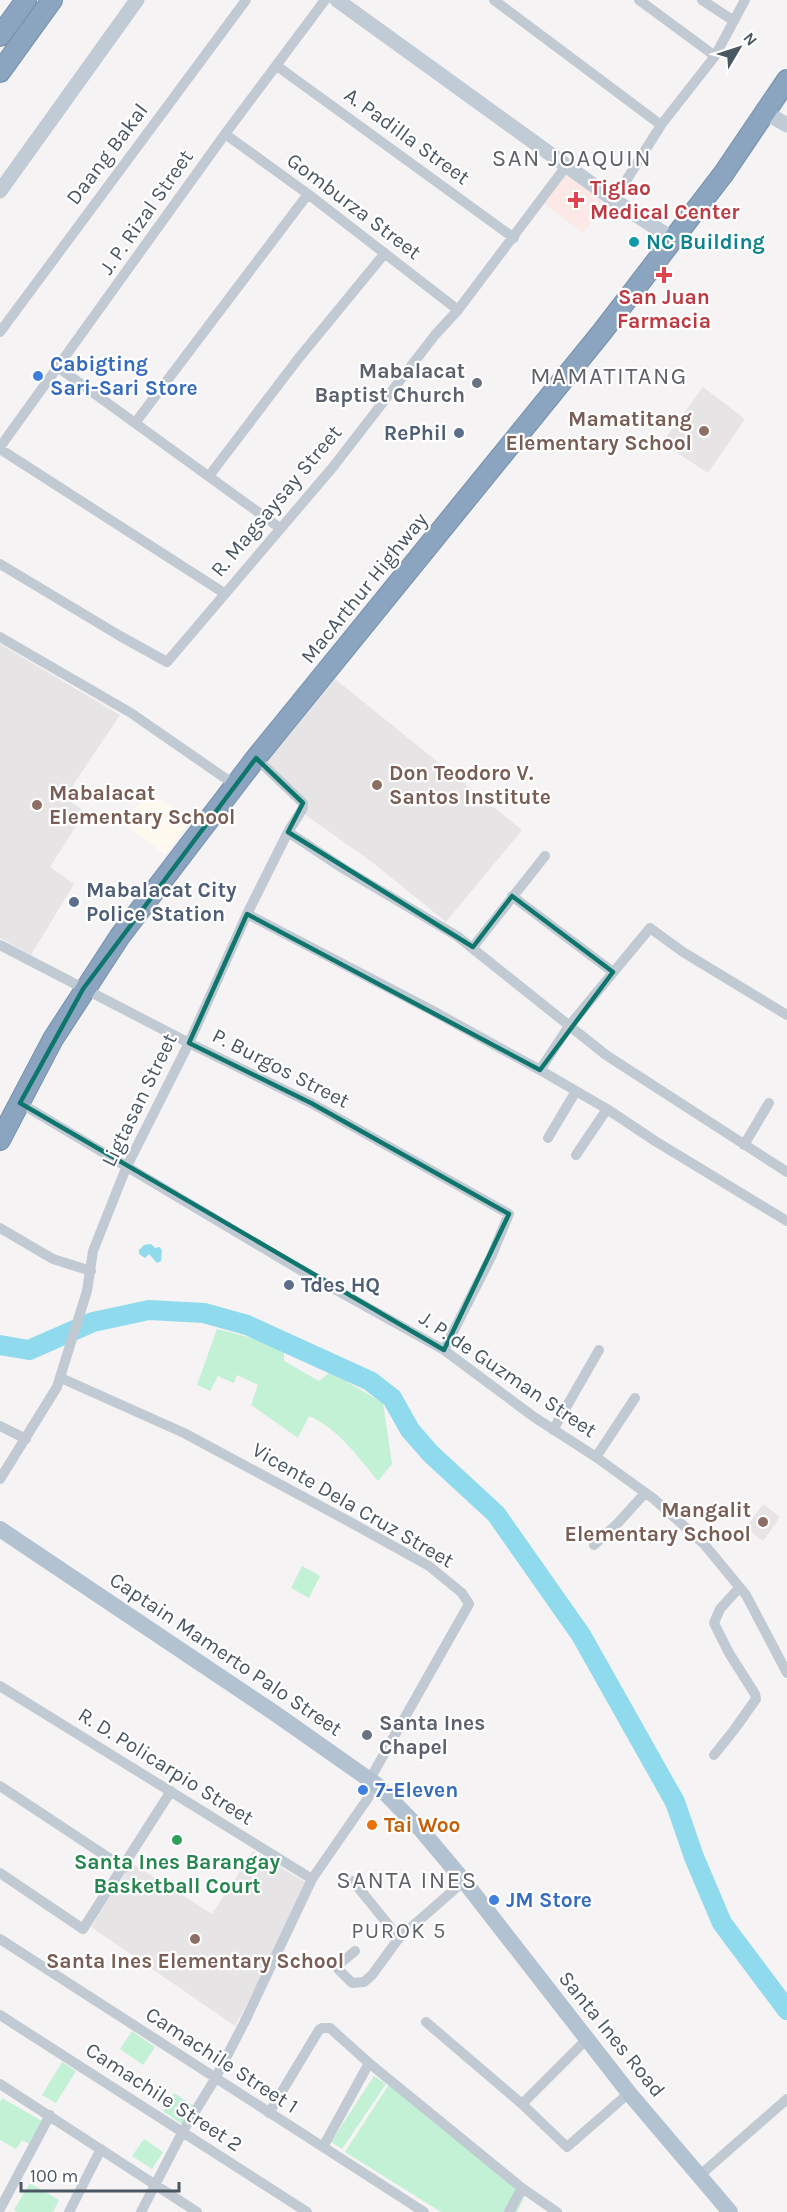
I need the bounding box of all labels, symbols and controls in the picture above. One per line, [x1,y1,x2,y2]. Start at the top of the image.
north arrow [709,18,769,78]
text: N [739,28,761,49]
street label: A. Padilla Street [340,83,474,189]
street label: Daang Bakal [61,99,153,209]
district label: SAN JOAQUIN [492,144,652,172]
street label: J. P. Rizal Street [94,145,198,279]
street label: Gomburza Street [282,148,426,264]
place label: Tiglao Medical Center [590,176,740,224]
marker: Tiglao Medical Center [567,191,585,209]
place label: NC Building [646,230,765,254]
marker: NC Building [627,235,641,249]
marker: San Juan Farmacia [657,268,671,282]
place label: San Juan Farmacia [617,285,711,333]
place label: Cabigting Sari-Sari Store [50,352,198,400]
place label: Mabalacat Baptist Church [314,359,465,407]
district label: MAMATITANG [530,362,688,390]
marker: Cabigting Sari-Sari Store [31,369,45,383]
marker: Mabalacat Baptist Church [470,376,484,390]
place label: Mamatitang Elementary School [506,407,692,455]
street label: R. Magsaysay Street [206,420,346,582]
place label: RePhil [384,421,447,445]
marker: Mamatitang Elementary School [697,424,711,438]
marker: RePhil [452,426,466,440]
street label: MacArthur Highway [296,508,432,668]
place label: Don Teodoro V. Santos Institute [389,761,551,809]
marker: Don Teodoro V. Santos Institute [370,778,384,792]
place label: Mabalacat Elementary School [49,781,235,829]
marker: Mabalacat Elementary School [30,798,44,812]
place label: Mabalacat City Police Station [86,878,237,926]
marker: Mabalacat City Police Station [67,895,81,909]
street label: P. Burgos Street [209,1023,354,1113]
street label: Ligtasan Street [96,1029,182,1171]
place label: Tdes HQ [301,1273,380,1297]
marker: Tdes HQ [282,1278,296,1292]
street label: J. P. de Guzman Street [415,1306,601,1442]
street label: Vicente Dela Cruz Street [248,1437,458,1573]
place label: Mangalit Elementary School [565,1498,751,1546]
marker: Mangalit Elementary School [756,1515,770,1529]
street label: Captain Mamerto Palo Street [105,1567,347,1741]
street label: R. D. Policarpio Street [74,1702,258,1830]
place label: Santa Ines Chapel [379,1711,485,1759]
marker: Santa Ines Chapel [360,1728,374,1742]
place label: 7-Eleven [375,1778,458,1802]
marker: 7-Eleven [356,1783,370,1797]
place label: Tai Woo [384,1813,460,1837]
marker: Tai Woo [365,1818,379,1832]
marker: Santa Ines Barangay Basketball Court [170,1833,184,1847]
place label: Santa Ines Barangay Basketball Court [74,1850,281,1898]
district label: SANTA INES [336,1866,478,1894]
place label: JM Store [506,1888,592,1912]
marker: JM Store [487,1893,501,1907]
district label: PUROK 5 [351,1918,447,1944]
marker: Santa Ines Elementary School [188,1932,202,1946]
place label: Santa Ines Elementary School [46,1949,344,1973]
street label: Santa Ines Road [554,1966,670,2102]
street label: Camachile Street 1 [141,2002,303,2118]
street label: Camachile Street 2 [81,2037,247,2157]
scale bar [21,2155,178,2193]
text: 100 m [30,2165,78,2187]

